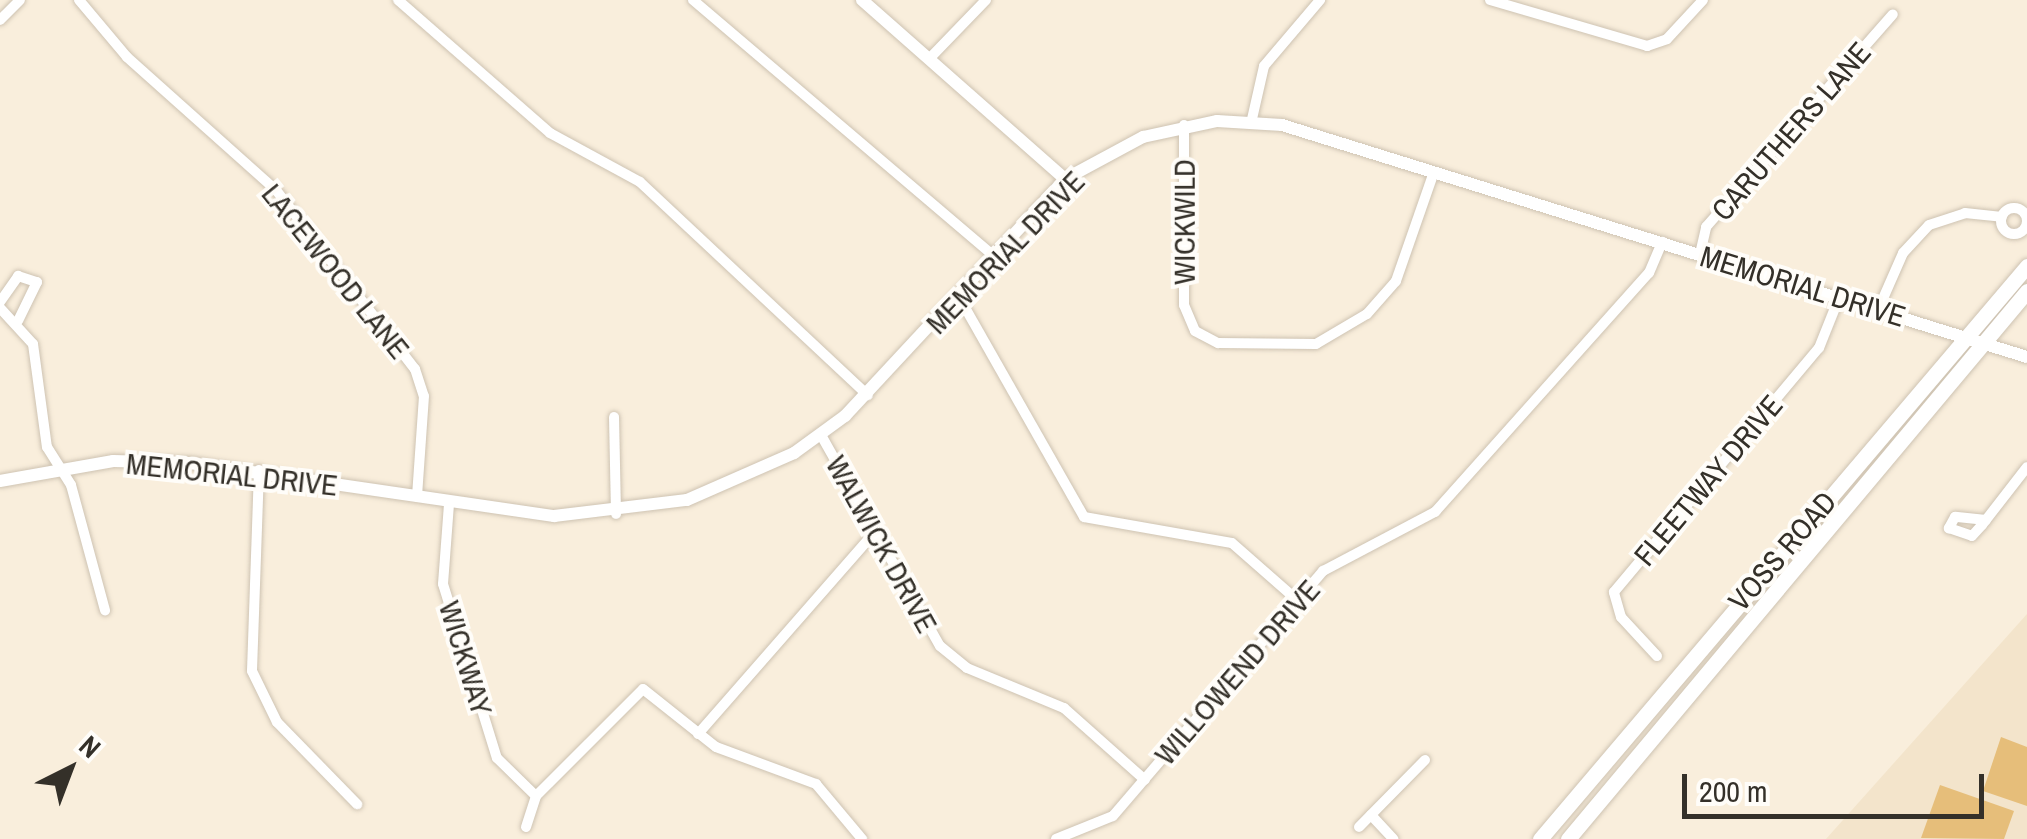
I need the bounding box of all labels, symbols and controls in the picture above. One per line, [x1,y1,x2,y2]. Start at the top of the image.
street label: CARUTHERS LANE [1704,35,1878,227]
street label: WICKWILD [1166,159,1202,285]
street label: MEMORIAL DRIVE [918,163,1092,341]
street label: LACEWOOD LANE [254,176,418,366]
street label: MEMORIAL DRIVE [1696,238,1910,334]
street label: FLEETWAY DRIVE [1626,387,1790,573]
street label: MEMORIAL DRIVE [124,445,340,503]
street label: WALWICK DRIVE [819,449,945,639]
street label: VOSS ROAD [1720,484,1844,618]
street label: WILLOWEND DRIVE [1147,572,1327,772]
street label: WICKWAY [432,597,500,719]
north arrow [20,719,120,819]
text: N [71,727,109,766]
scale bar [1687,754,1990,816]
text: 200 m [1699,771,1767,811]

